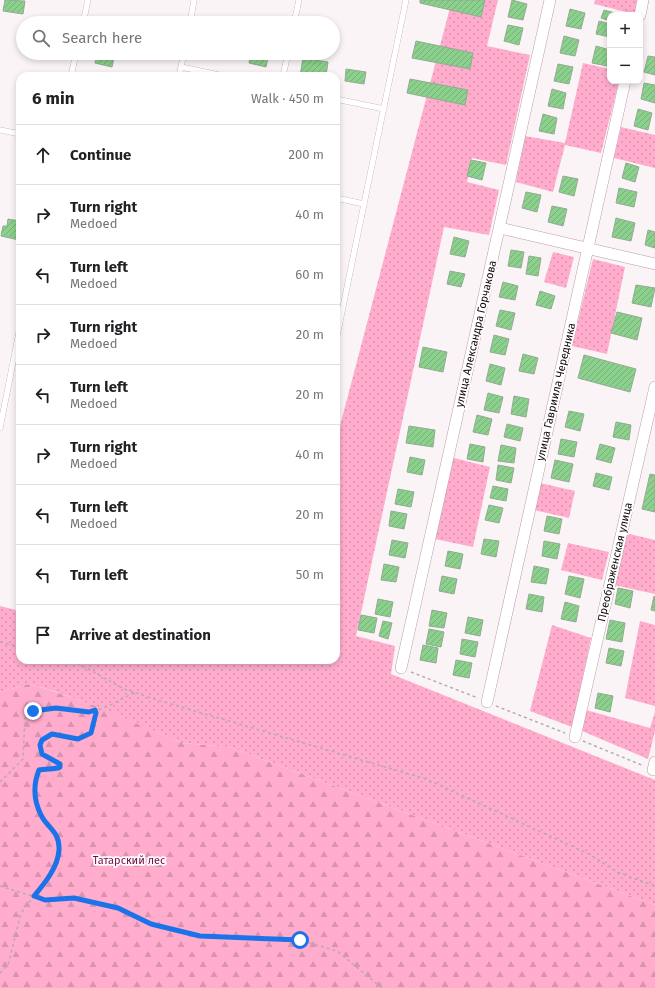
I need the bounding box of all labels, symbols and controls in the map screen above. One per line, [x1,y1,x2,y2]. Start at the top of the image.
map controls [607,12,643,84]
button: + [607,12,643,48]
search box [16,16,340,60]
icon: search [30,27,52,49]
text: Search here [62,29,142,47]
button: − [607,48,643,84]
text: 6 min [32,88,75,109]
text: Walk · 450 m [251,91,324,106]
icon: ahead [32,144,54,166]
text: Continue [70,146,131,164]
text: 200 m [288,147,324,162]
text: Turn right [70,198,137,216]
icon: right [32,204,54,226]
text: 40 m [295,207,324,222]
text: Medoed [70,216,117,231]
text: Turn left [70,258,128,276]
street label: улица Александра Горчакова [453,259,499,409]
icon: left [32,264,54,286]
text: 60 m [295,267,324,282]
text: Medoed [70,276,117,291]
text: Turn right [70,318,137,336]
street label: улица Гавриила Чередника [534,322,578,462]
icon: right [32,324,54,346]
text: 20 m [296,327,324,342]
text: Medoed [70,336,117,351]
text: Turn left [70,378,128,396]
icon: left [32,384,54,406]
text: 20 m [296,387,324,402]
text: Medoed [70,396,117,411]
text: Turn right [70,438,137,456]
icon: right [32,444,54,466]
text: 40 m [295,447,324,462]
text: Medoed [70,456,117,471]
text: Turn left [70,498,128,516]
street label: Преображенская улица [595,501,635,623]
icon: left [32,504,54,526]
text: 20 m [296,507,324,522]
text: Medoed [70,516,117,531]
icon: left [32,564,54,586]
text: Turn left [70,566,128,584]
text: 50 m [296,567,324,582]
icon: arrive [32,624,54,646]
text: Arrive at destination [70,626,211,644]
route end [24,702,42,720]
park label: Татарский лес [93,854,165,867]
route start [291,931,309,949]

